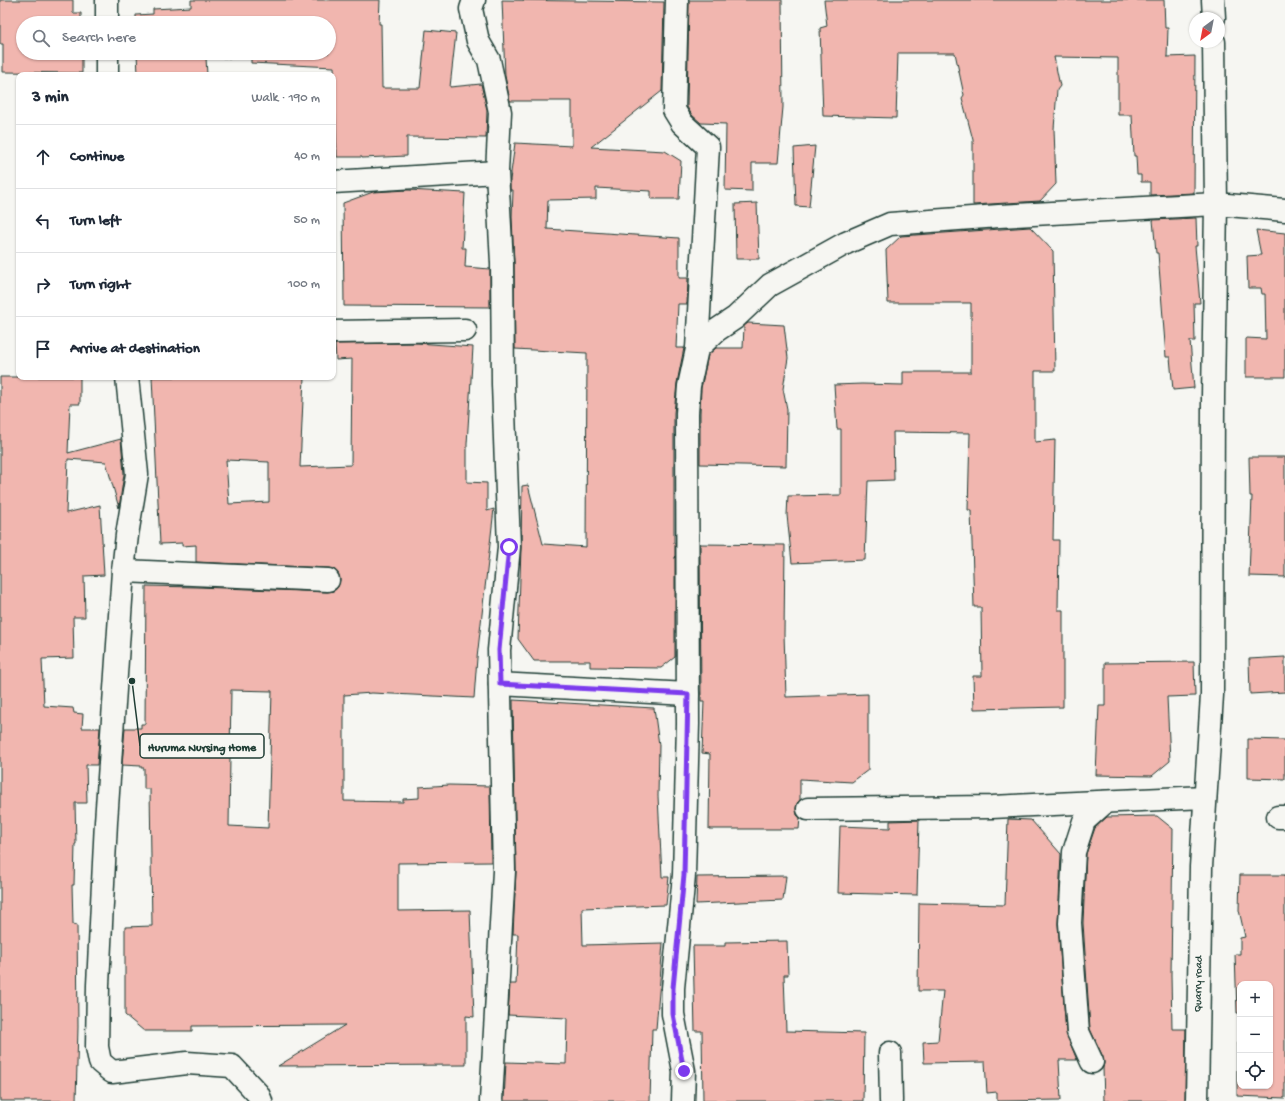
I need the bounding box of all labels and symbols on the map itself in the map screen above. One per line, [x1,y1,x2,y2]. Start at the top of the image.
north arrow [1189,12,1225,48]
route start [500,538,518,556]
callout: Huruma Nursing Home [140,734,264,758]
text: Huruma Nursing Home [148,742,257,756]
street label: Quarry road [1193,954,1206,1012]
route end [675,1062,693,1080]

